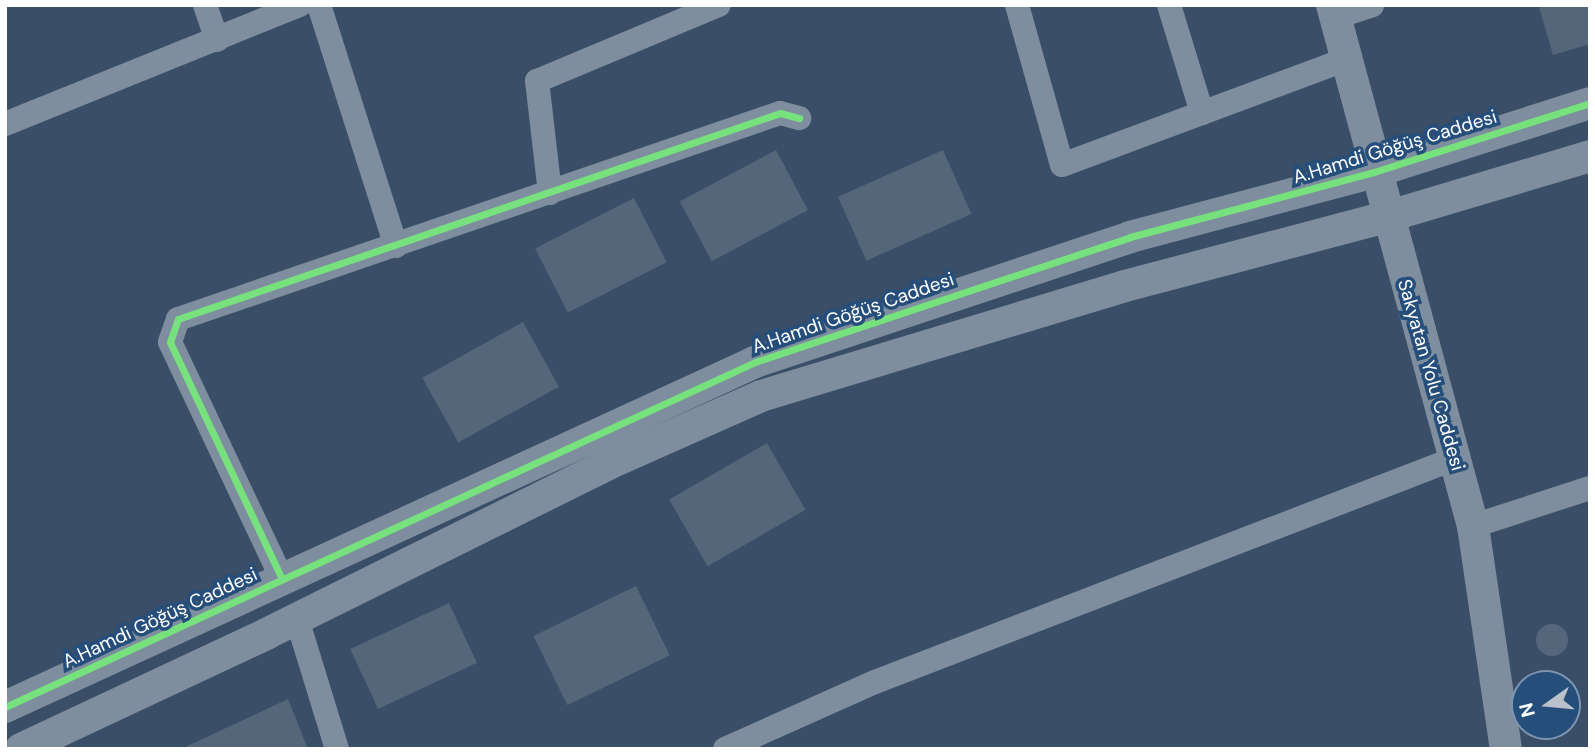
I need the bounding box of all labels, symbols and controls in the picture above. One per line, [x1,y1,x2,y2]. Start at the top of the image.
street label: A.Hamdi Göğüş Caddesi [1290,105,1500,189]
street label: A.Hamdi Göğüş Caddesi [749,268,957,358]
street label: Sakyatan Yolu Caddesi [1393,277,1469,473]
street label: A.Hamdi Göğüş Caddesi [59,563,261,673]
north arrow [1511,670,1581,740]
text: N [1513,700,1541,720]

